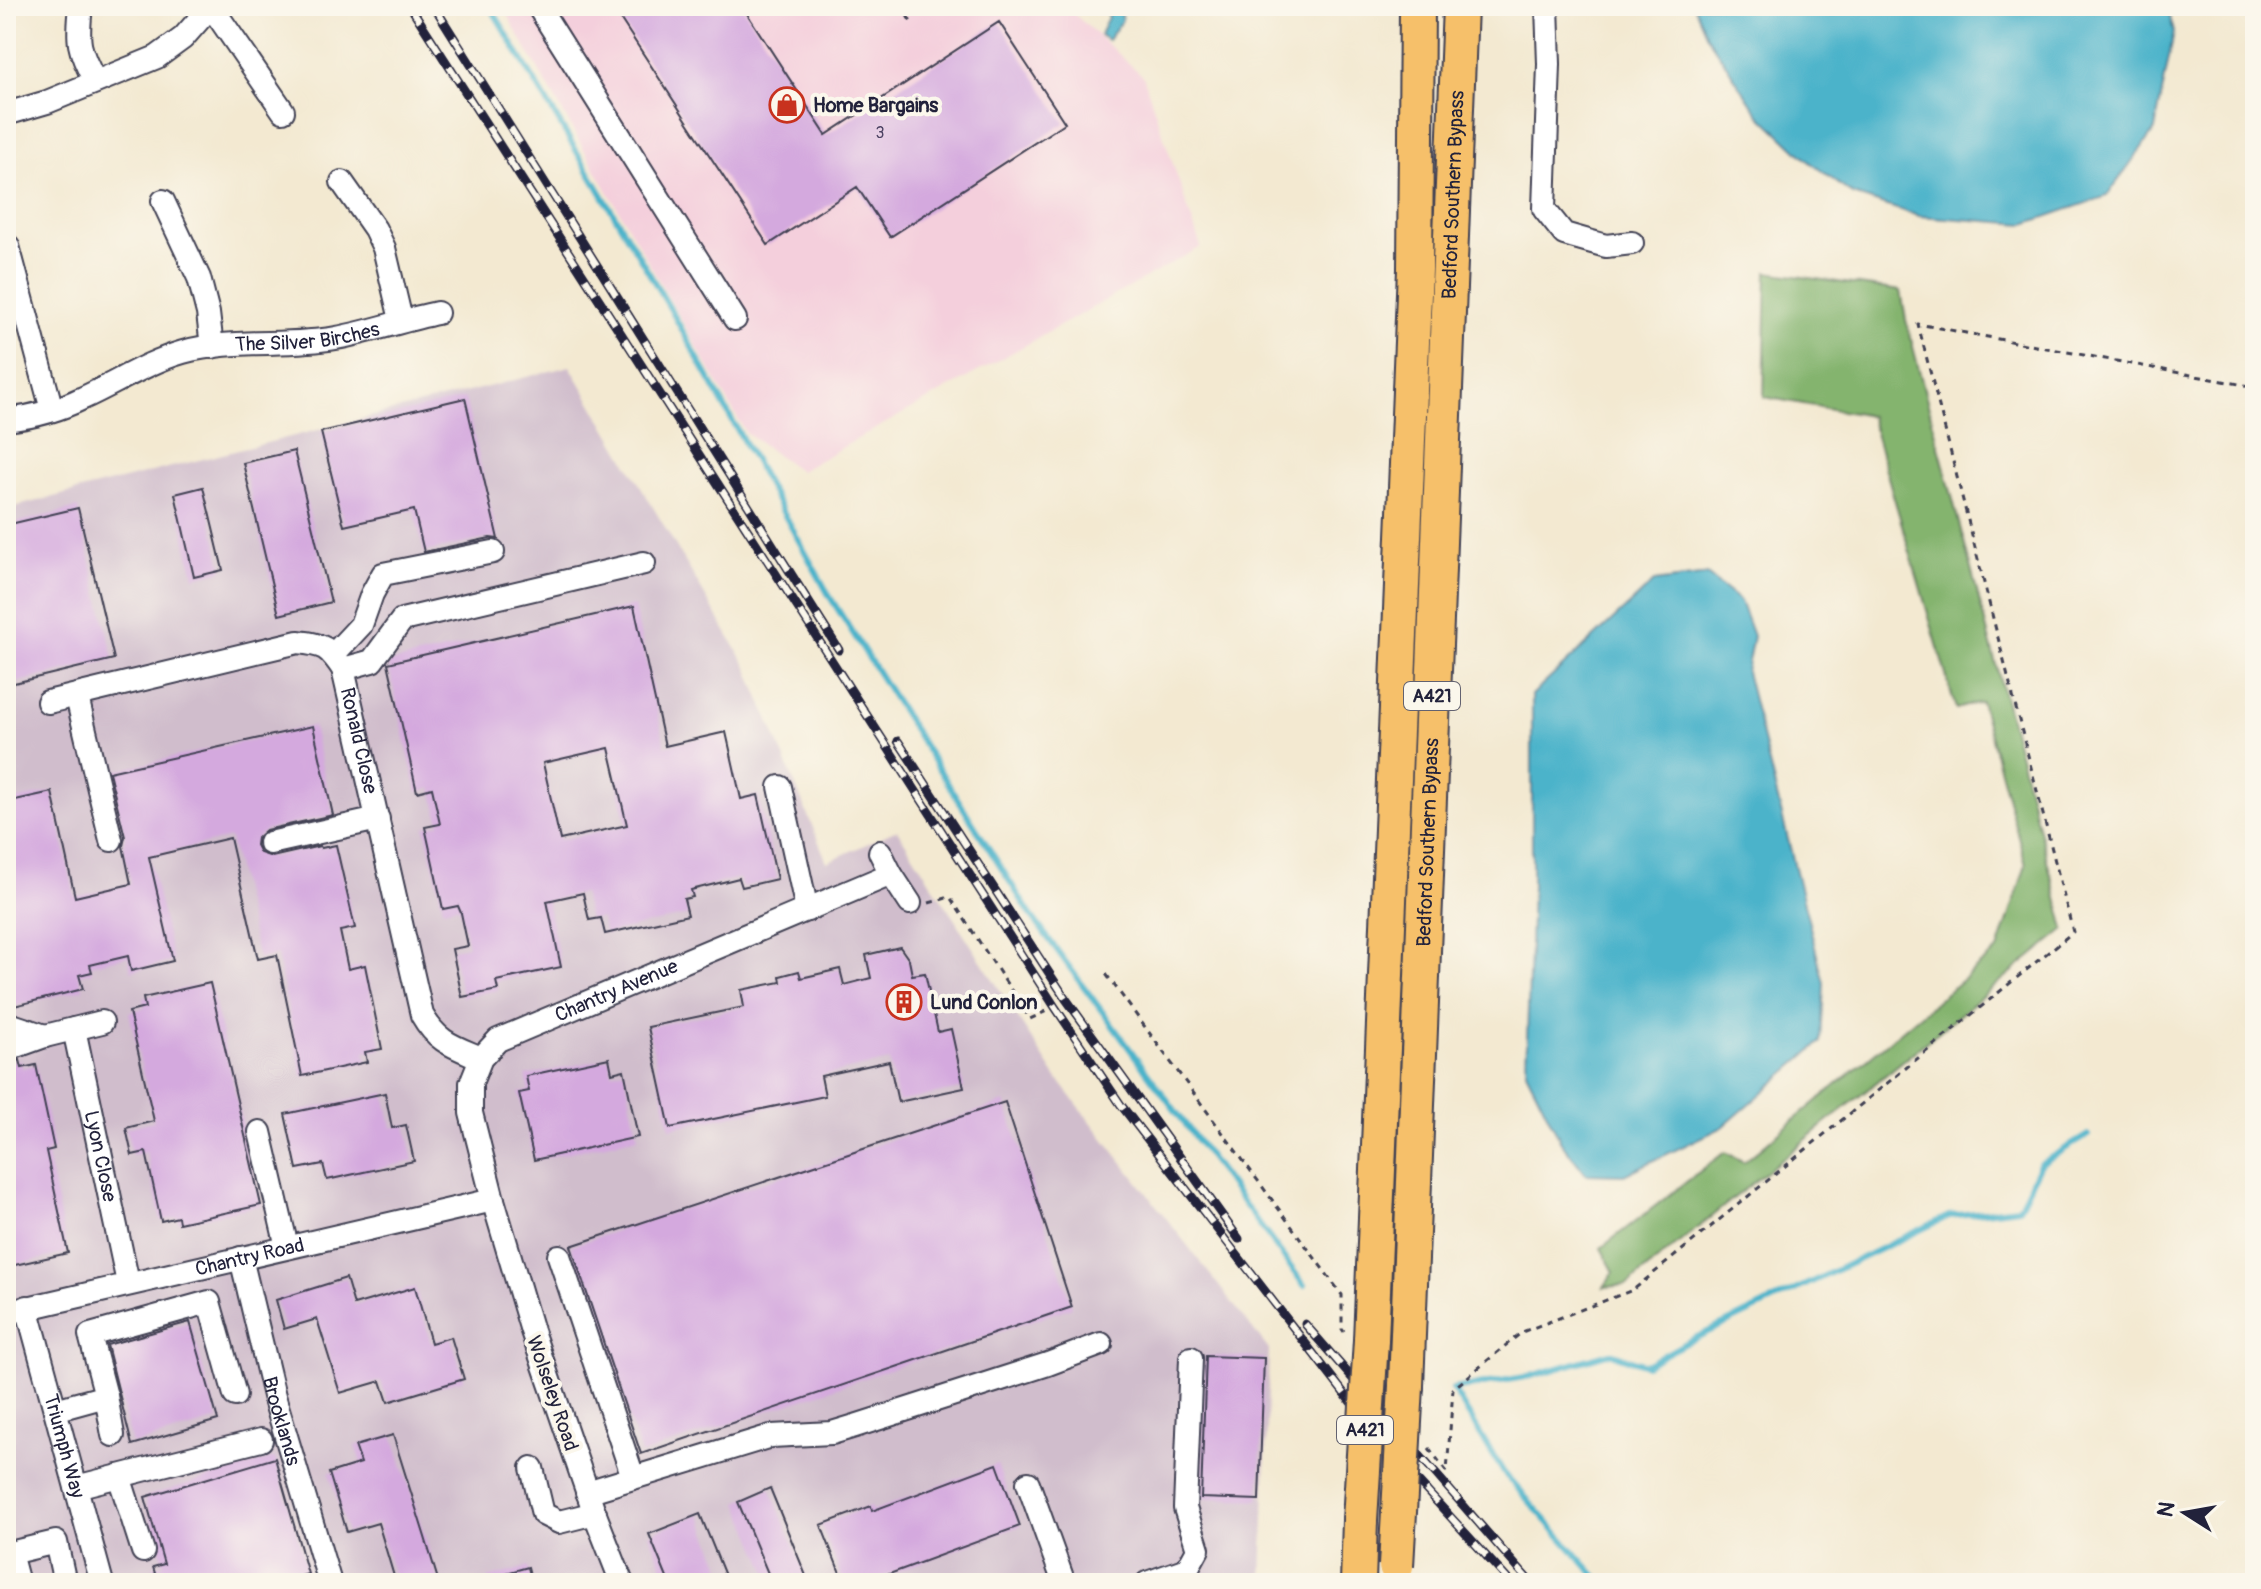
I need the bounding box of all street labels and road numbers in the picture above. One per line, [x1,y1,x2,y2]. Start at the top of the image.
street label: Bedford Southern Bypass [1437,90,1470,300]
street label: The Silver Birches [234,316,382,357]
road number: A421 [1404,682,1460,710]
street label: Ronald Close [335,685,383,796]
street label: Bedford Southern Bypass [1411,738,1444,947]
street label: Chantry Avenue [551,953,682,1028]
street label: Lyon Close [79,1108,122,1204]
street label: Chantry Road [193,1232,307,1282]
street label: Wolseley Road [521,1332,584,1454]
street label: Brooklands [257,1374,306,1469]
street label: Triumph Way [38,1391,90,1501]
road number: A421 [1337,1416,1393,1444]

